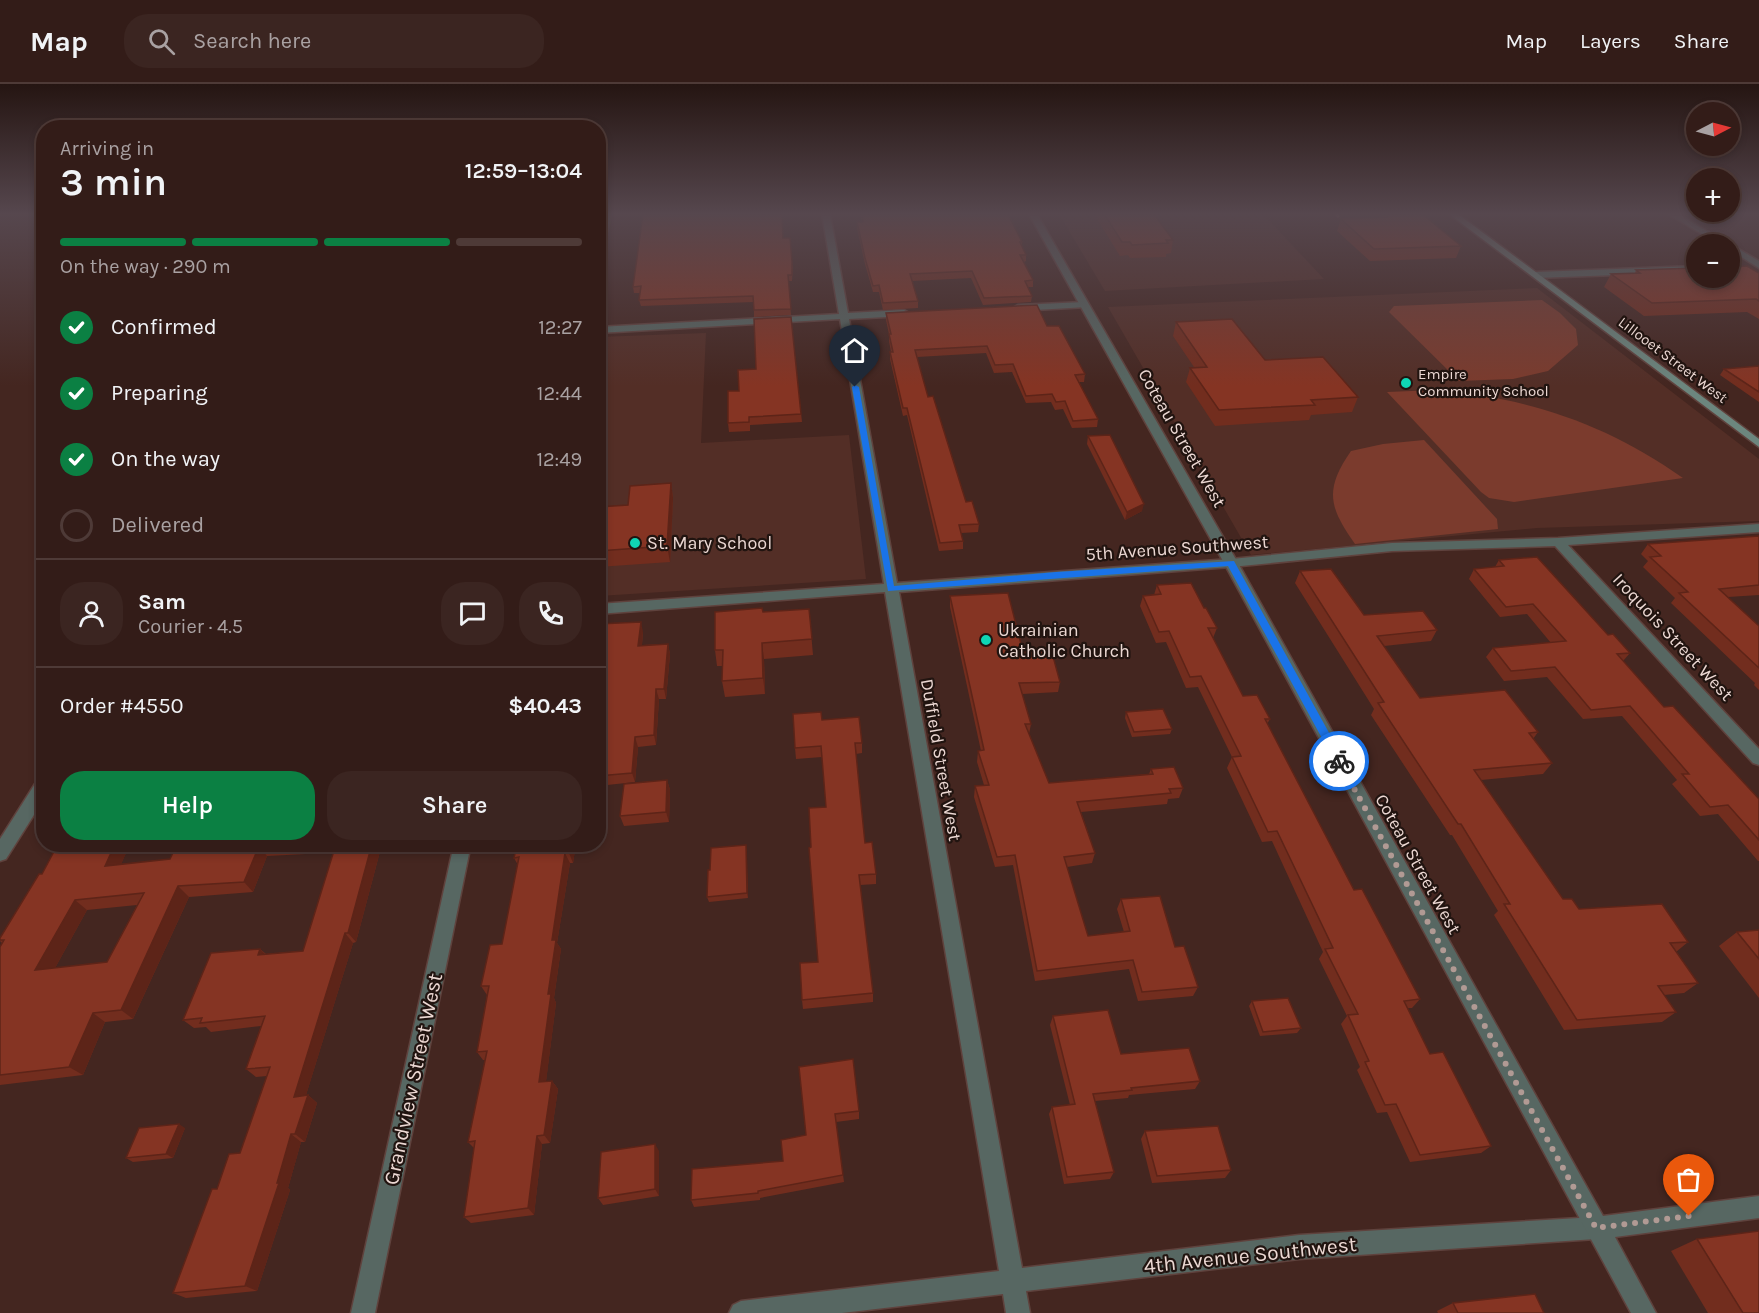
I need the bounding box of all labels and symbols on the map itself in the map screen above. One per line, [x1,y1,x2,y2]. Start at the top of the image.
north arrow [1686,102,1740,156]
street label: Lillooet Street West [1615,313,1731,407]
pin [829,325,880,387]
street label: Coteau Street West [1133,365,1231,512]
place label: Empire Community School [1418,365,1549,400]
marker: Empire Community School [1399,376,1413,390]
street label: 5th Avenue Southwest [1085,531,1269,565]
place label: St. Mary School [647,532,772,554]
marker: St. Mary School [628,536,642,550]
street label: Iroquois Street West [1608,569,1738,706]
place label: Ukrainian Catholic Church [998,619,1130,662]
marker: Ukrainian Catholic Church [979,633,993,647]
street label: Duffield Street West [916,677,966,843]
courier [1309,731,1369,791]
street label: Coteau Street West [1370,790,1466,938]
street label: Grandview Street West [379,971,447,1187]
pin [1663,1154,1714,1216]
street label: 4th Avenue Southwest [1142,1232,1358,1278]

